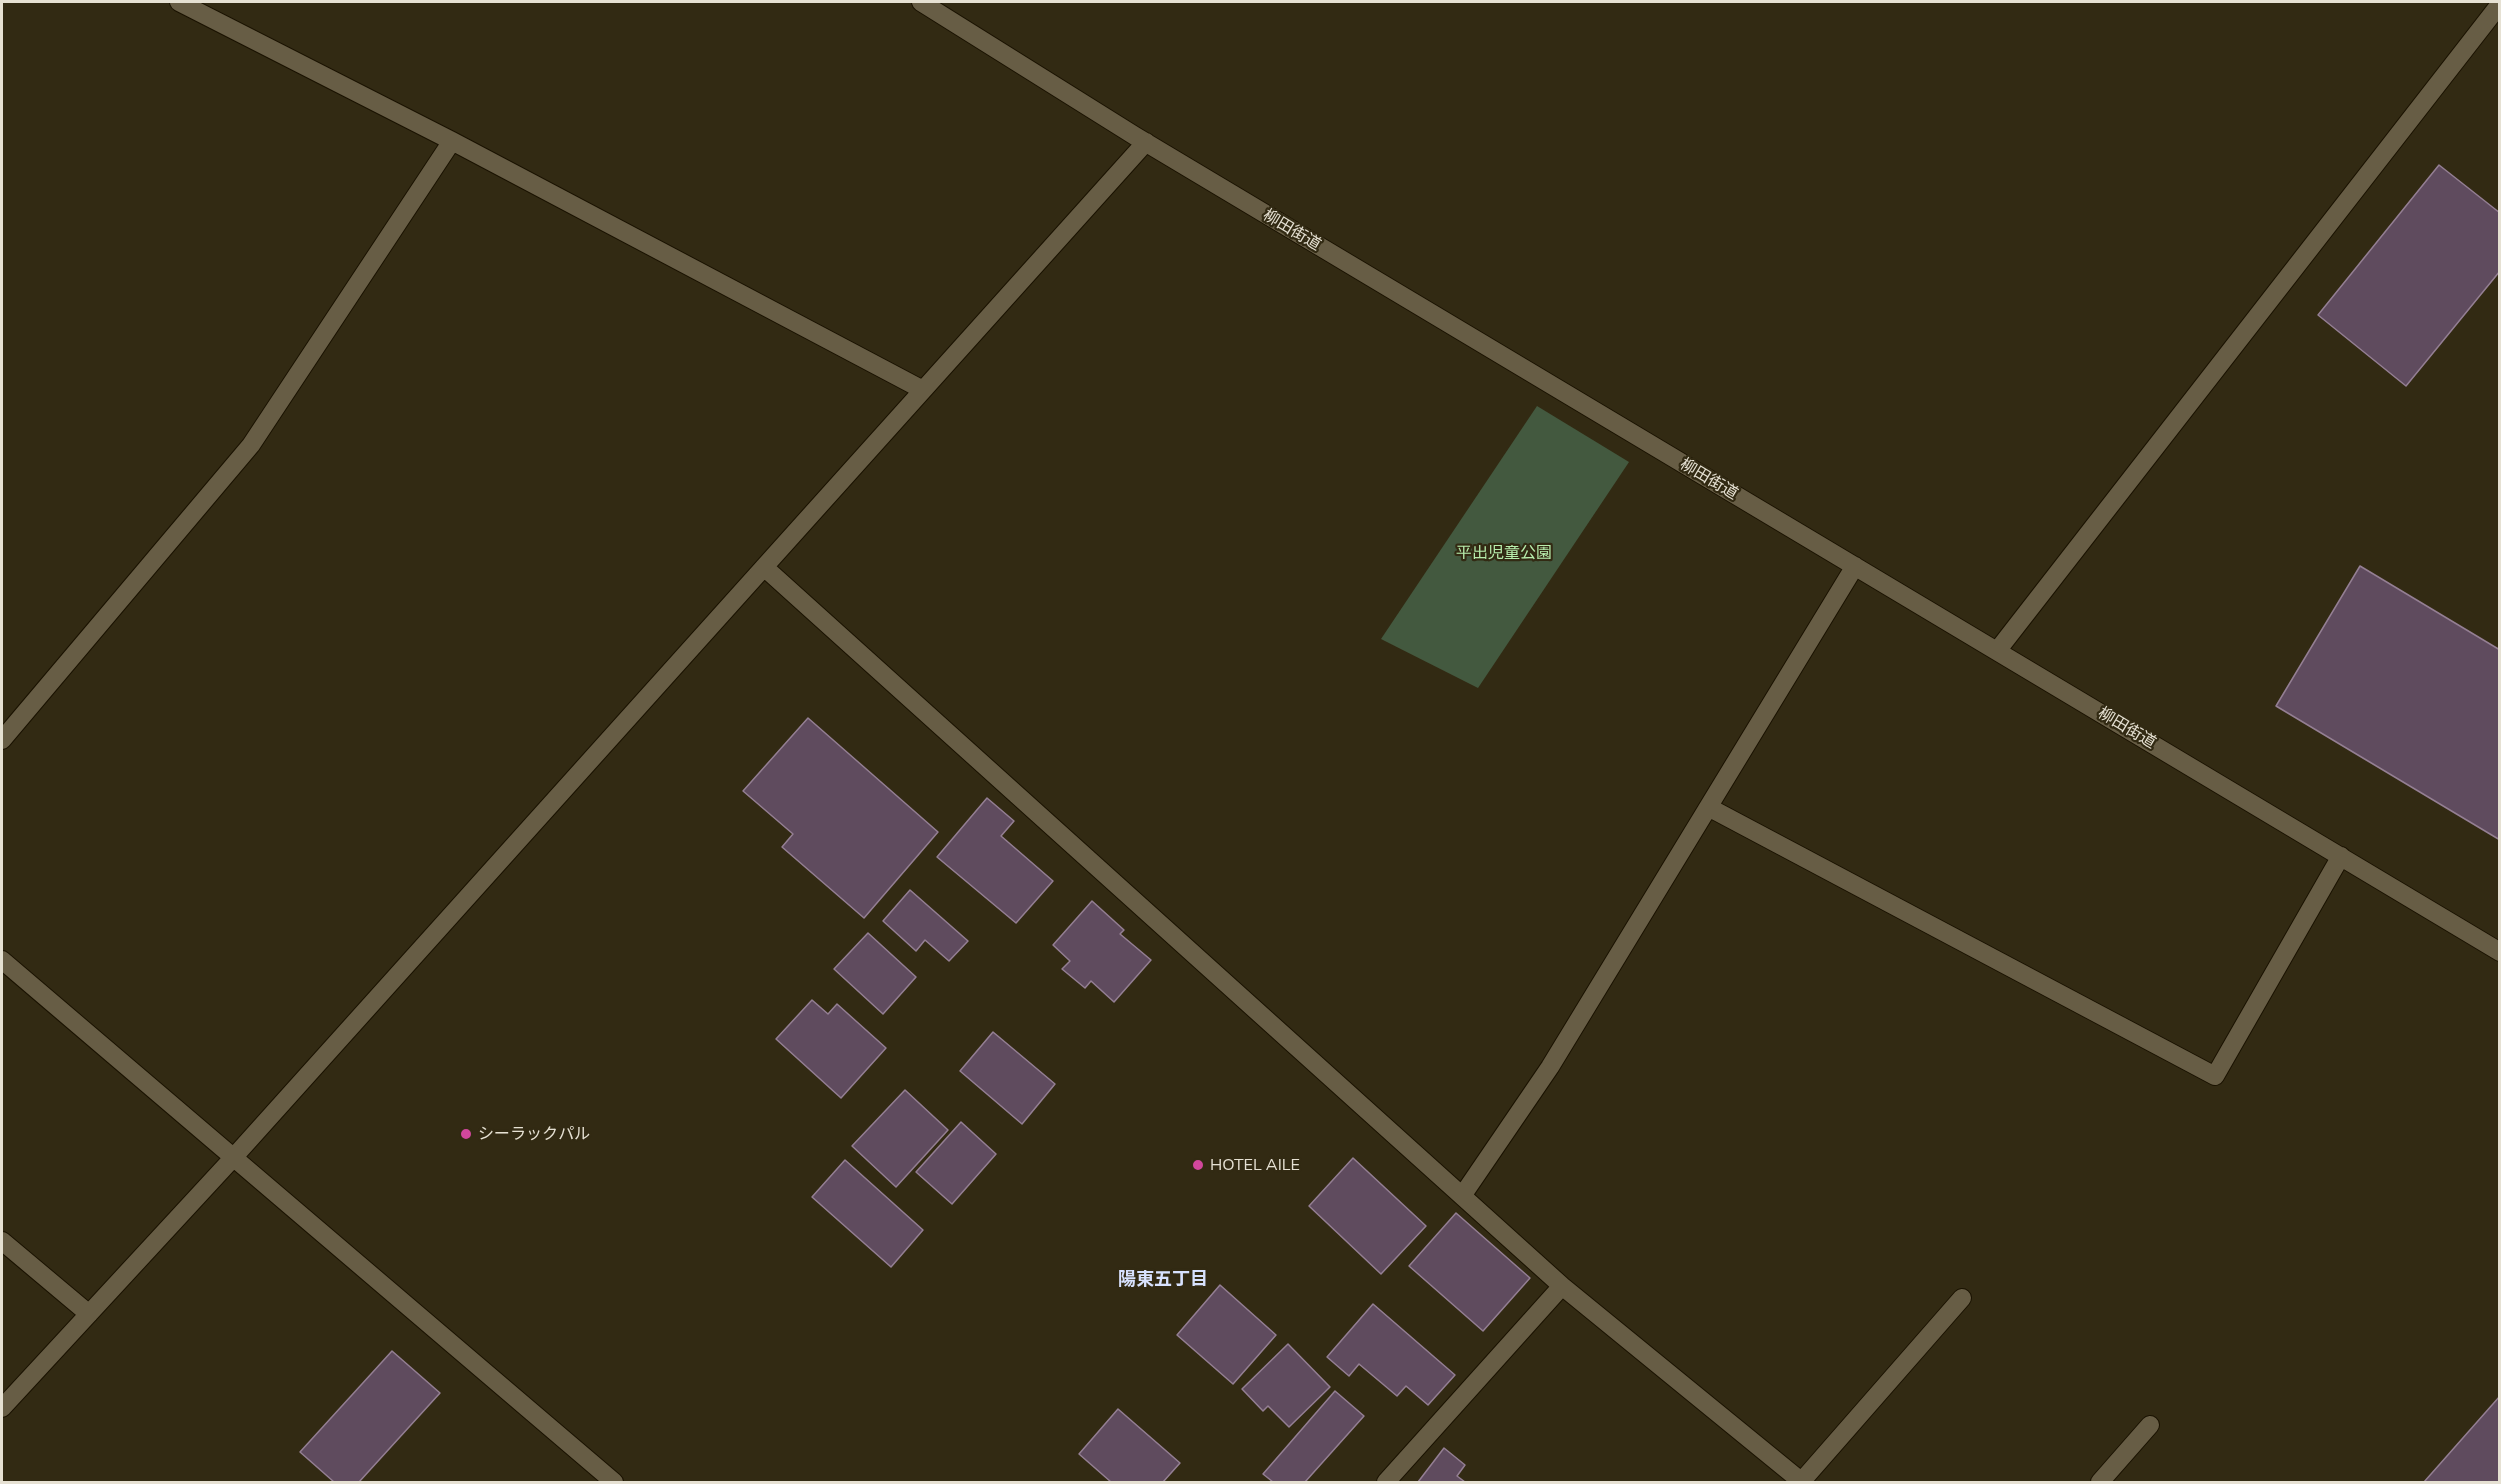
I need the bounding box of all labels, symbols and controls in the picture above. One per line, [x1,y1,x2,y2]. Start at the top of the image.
street label: 柳田街道 [1260,205,1324,255]
street label: 柳田街道 [1677,454,1741,504]
park label: 平出児童公園 [1456,543,1552,563]
street label: 柳田街道 [2095,703,2159,753]
place label: シーラックパル [478,1124,590,1144]
marker: シーラックパル [459,1127,473,1141]
place label: HOTEL AILE [1210,1155,1300,1175]
marker: HOTEL AILE [1191,1158,1205,1172]
district label: 陽東五丁目 [1118,1269,1208,1291]

